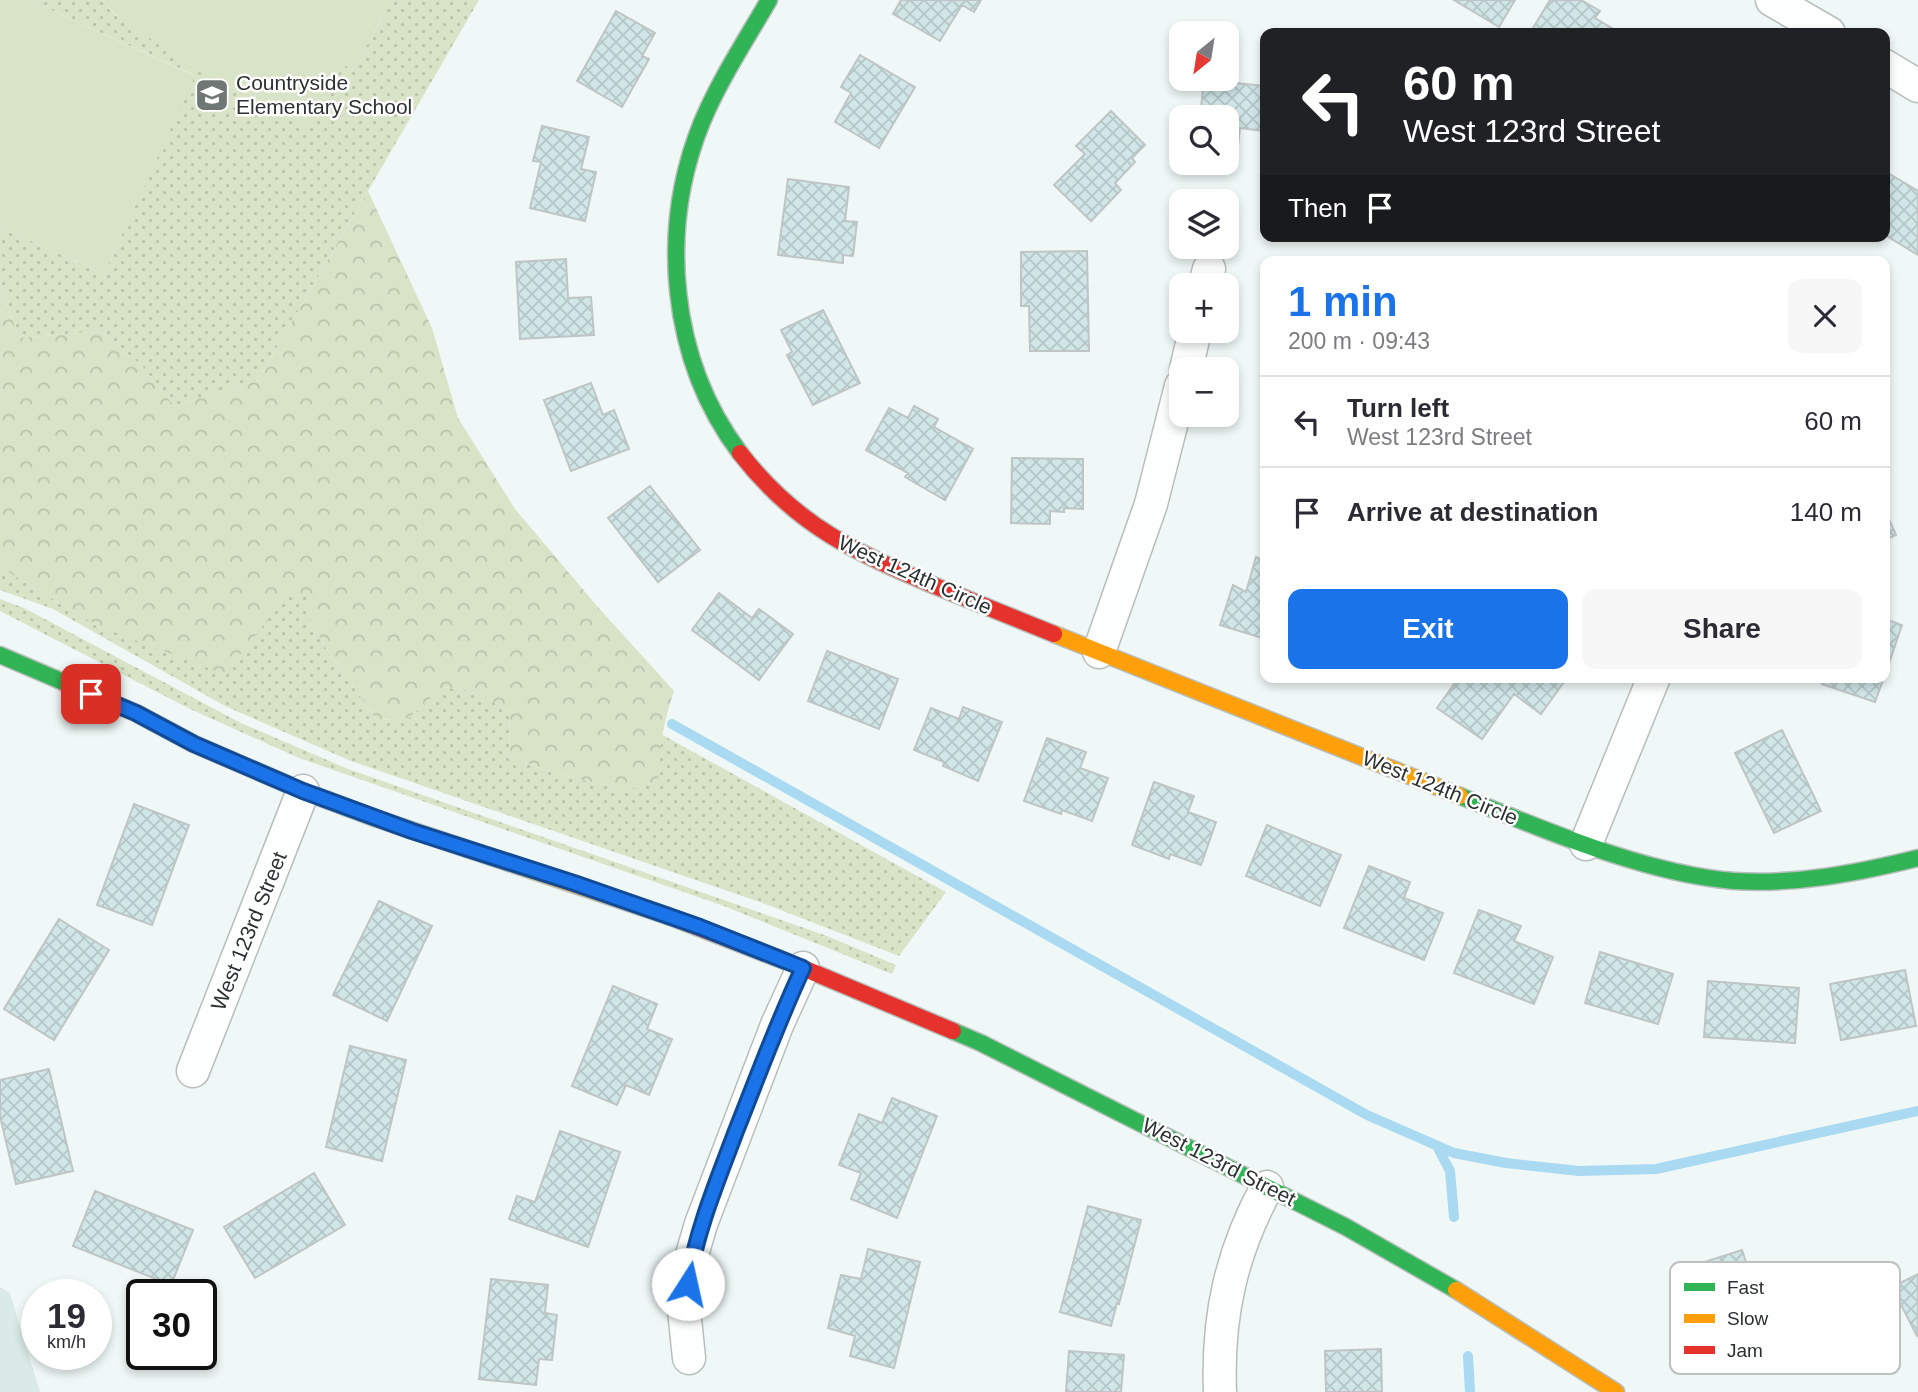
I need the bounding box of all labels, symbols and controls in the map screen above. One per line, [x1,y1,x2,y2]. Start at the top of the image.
north arrow [1169,21,1239,91]
map controls [1169,21,1239,427]
icon: left [1288,56,1379,147]
text: 60 m [1403,56,1515,110]
place label: Countryside Elementary School [236,71,412,118]
school or university icon: Countryside Elementary School [193,76,231,114]
button: search [1169,105,1239,175]
text: West 123rd Street [1403,113,1660,149]
button: layers [1169,189,1239,259]
icon: arrive [1361,189,1399,227]
text: Then [1288,193,1347,223]
button: + [1169,273,1239,343]
text: 1 min [1288,278,1398,325]
button: close [1788,279,1862,353]
text: 200 m · 09:43 [1288,328,1430,354]
button: − [1169,357,1239,427]
text: Turn left [1347,393,1449,423]
icon: left [1288,403,1326,441]
text: 60 m [1804,406,1862,436]
text: West 123rd Street [1347,424,1532,450]
icon: arrive [1288,494,1326,532]
text: Arrive at destination [1347,497,1598,527]
text: 140 m [1790,497,1862,527]
street label: West 124th Circle [835,530,995,619]
button: Exit [1288,589,1568,669]
button: Share [1582,589,1862,669]
pin [61,664,121,724]
icon: arrive [72,675,110,713]
street label: West 124th Circle [1359,746,1521,829]
street label: West 123rd Street [206,848,291,1013]
street label: West 123rd Street [1139,1113,1300,1210]
position arrow [651,1247,725,1321]
legend [1670,1262,1900,1374]
text: Fast [1727,1277,1765,1298]
speed limit sign: 30 [126,1279,217,1370]
text: 19 [47,1296,86,1335]
text: Slow [1727,1308,1768,1329]
text: km/h [47,1332,86,1352]
text: Jam [1727,1340,1763,1361]

